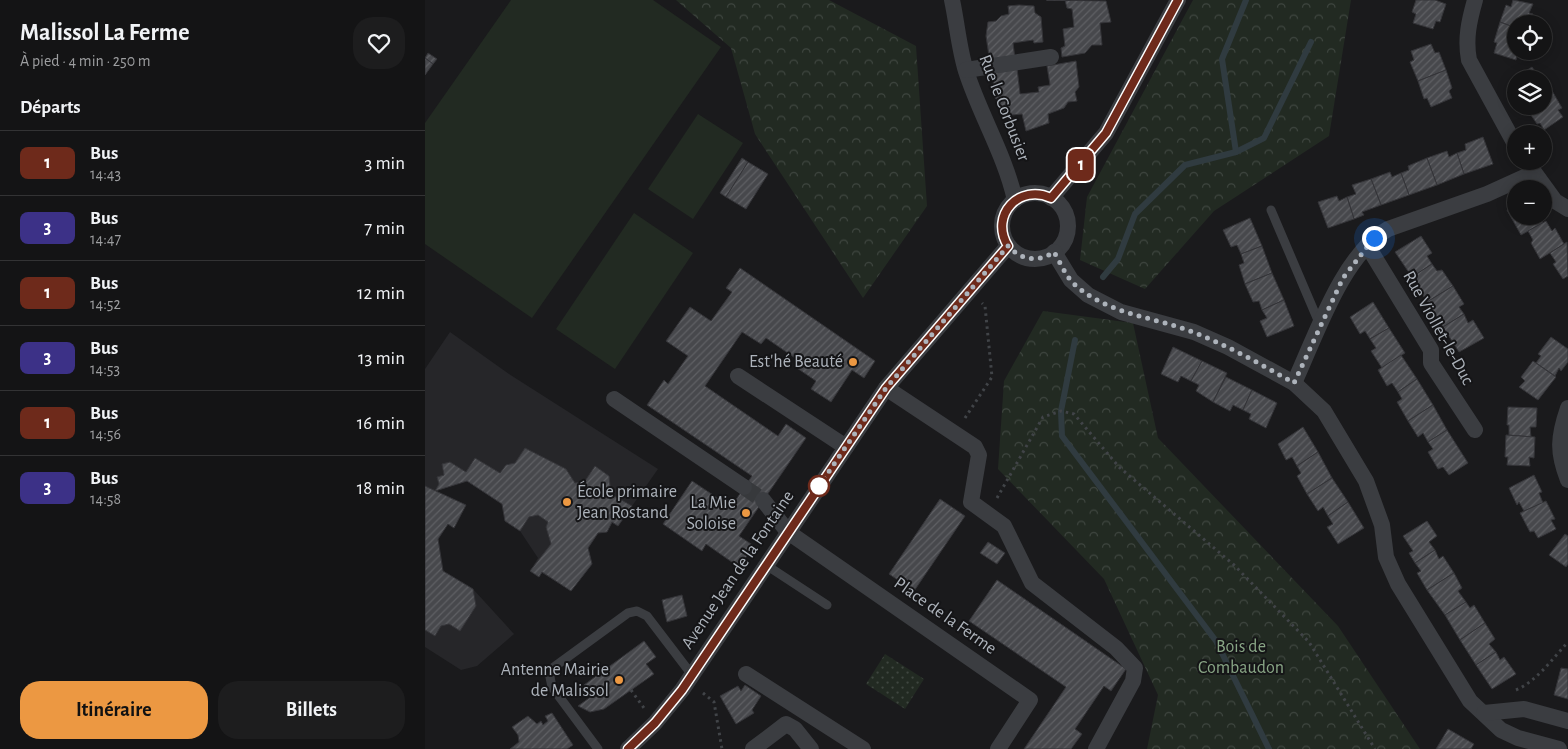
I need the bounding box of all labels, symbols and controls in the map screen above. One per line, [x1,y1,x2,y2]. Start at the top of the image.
map controls [1507,15,1552,225]
button: locate [1507,15,1552,60]
button: heart [353,17,405,69]
text: Malissol La Ferme [20,21,190,45]
street label: Rue le Corbusier [975,52,1033,164]
text: À pied · 4 min · 250 m [20,53,151,69]
button: layers [1507,70,1552,115]
text: Départs [20,98,81,117]
button: + [1507,125,1552,170]
text: Bus [90,144,118,163]
line badge: 1 [1065,149,1097,181]
text: 1 [44,154,51,172]
text: 3 min [364,154,405,173]
text: 1 [1078,156,1084,174]
text: 14:43 [90,166,121,182]
button: − [1507,180,1552,225]
text: Bus [90,209,118,228]
text: 3 [44,219,51,237]
text: 7 min [364,219,405,238]
your location [1362,226,1387,251]
text: 14:47 [90,231,121,247]
street label: Rue Viollet-le-Duc [1399,268,1477,388]
text: Bus [90,274,118,293]
text: 1 [44,284,51,302]
text: 12 min [357,284,405,303]
text: 14:52 [90,296,121,312]
text: Bus [90,339,118,358]
text: 3 [44,349,51,367]
text: 13 min [358,349,405,368]
place label: Est'hé Beauté [749,353,843,371]
marker: Est'hé Beauté [847,356,859,368]
text: 14:53 [90,361,120,377]
text: Bus [90,404,118,423]
text: 1 [44,414,51,432]
text: 16 min [357,414,405,433]
text: 14:56 [90,426,121,442]
text: Bus [90,469,118,488]
unlabelled marker [808,475,830,497]
text: 3 [44,479,51,497]
text: 18 min [357,479,405,498]
place label: École primaire Jean Rostand [577,480,677,522]
street label: Avenue Jean de la Fontaine [678,488,798,652]
text: 14:58 [90,491,121,507]
place label: La Mie Soloise [686,494,736,533]
marker: École primaire Jean Rostand [561,496,573,508]
marker: La Mie Soloise [740,507,752,519]
street label: Place de la Ferme [890,574,1000,658]
park label: Bois de Combaudon [1198,638,1284,677]
place label: Antenne Mairie de Malissol [501,661,609,700]
marker: Antenne Mairie de Malissol [613,674,625,686]
button: Itinéraire [20,681,208,739]
button: Billets [218,681,405,739]

